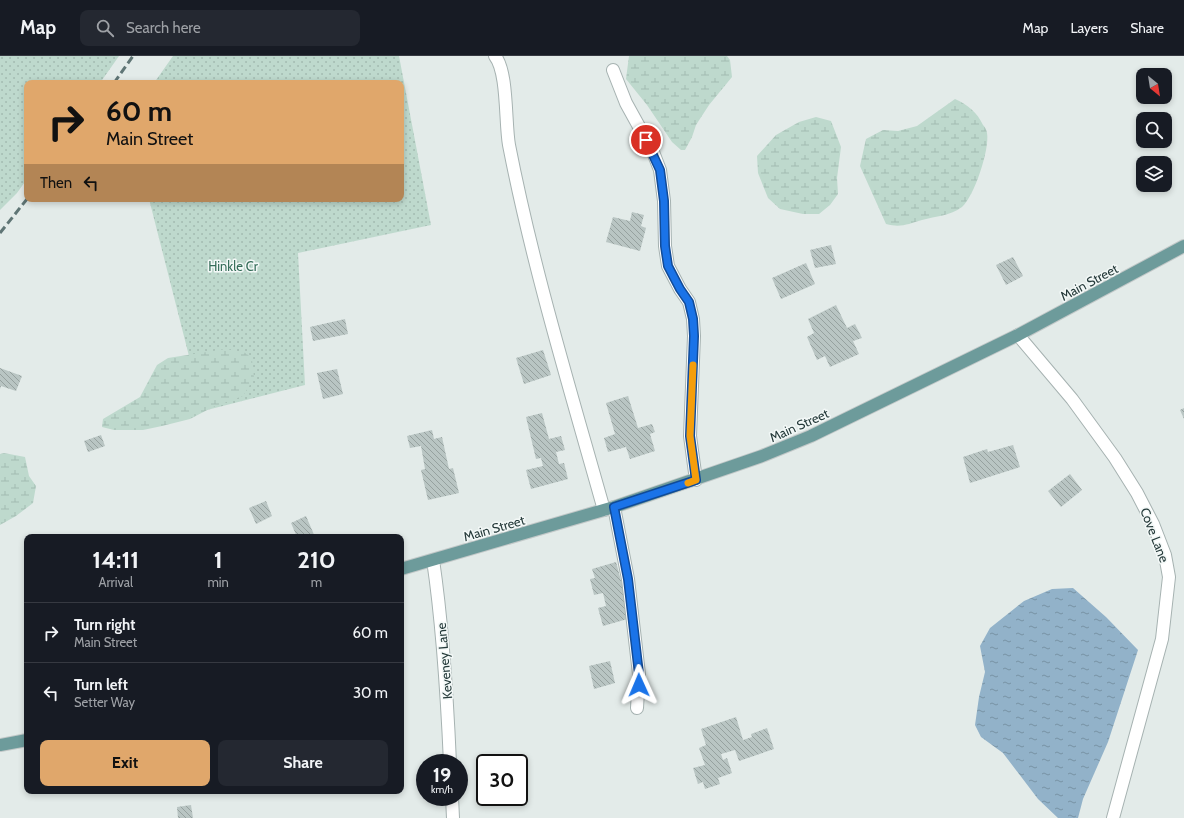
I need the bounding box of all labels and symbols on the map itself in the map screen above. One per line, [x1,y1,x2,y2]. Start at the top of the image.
north arrow [1136,68,1172,104]
pin [629,123,663,157]
park label: Hinkle Cr [208,258,259,274]
street label: Main Street [1057,260,1121,304]
street label: Main Street [767,405,832,445]
street label: Cove Lane [1137,505,1173,565]
street label: Main Street [461,511,527,544]
street label: Keveney Lane [433,622,455,700]
position arrow [618,664,660,706]
speed limit sign: 30 [476,754,528,806]

